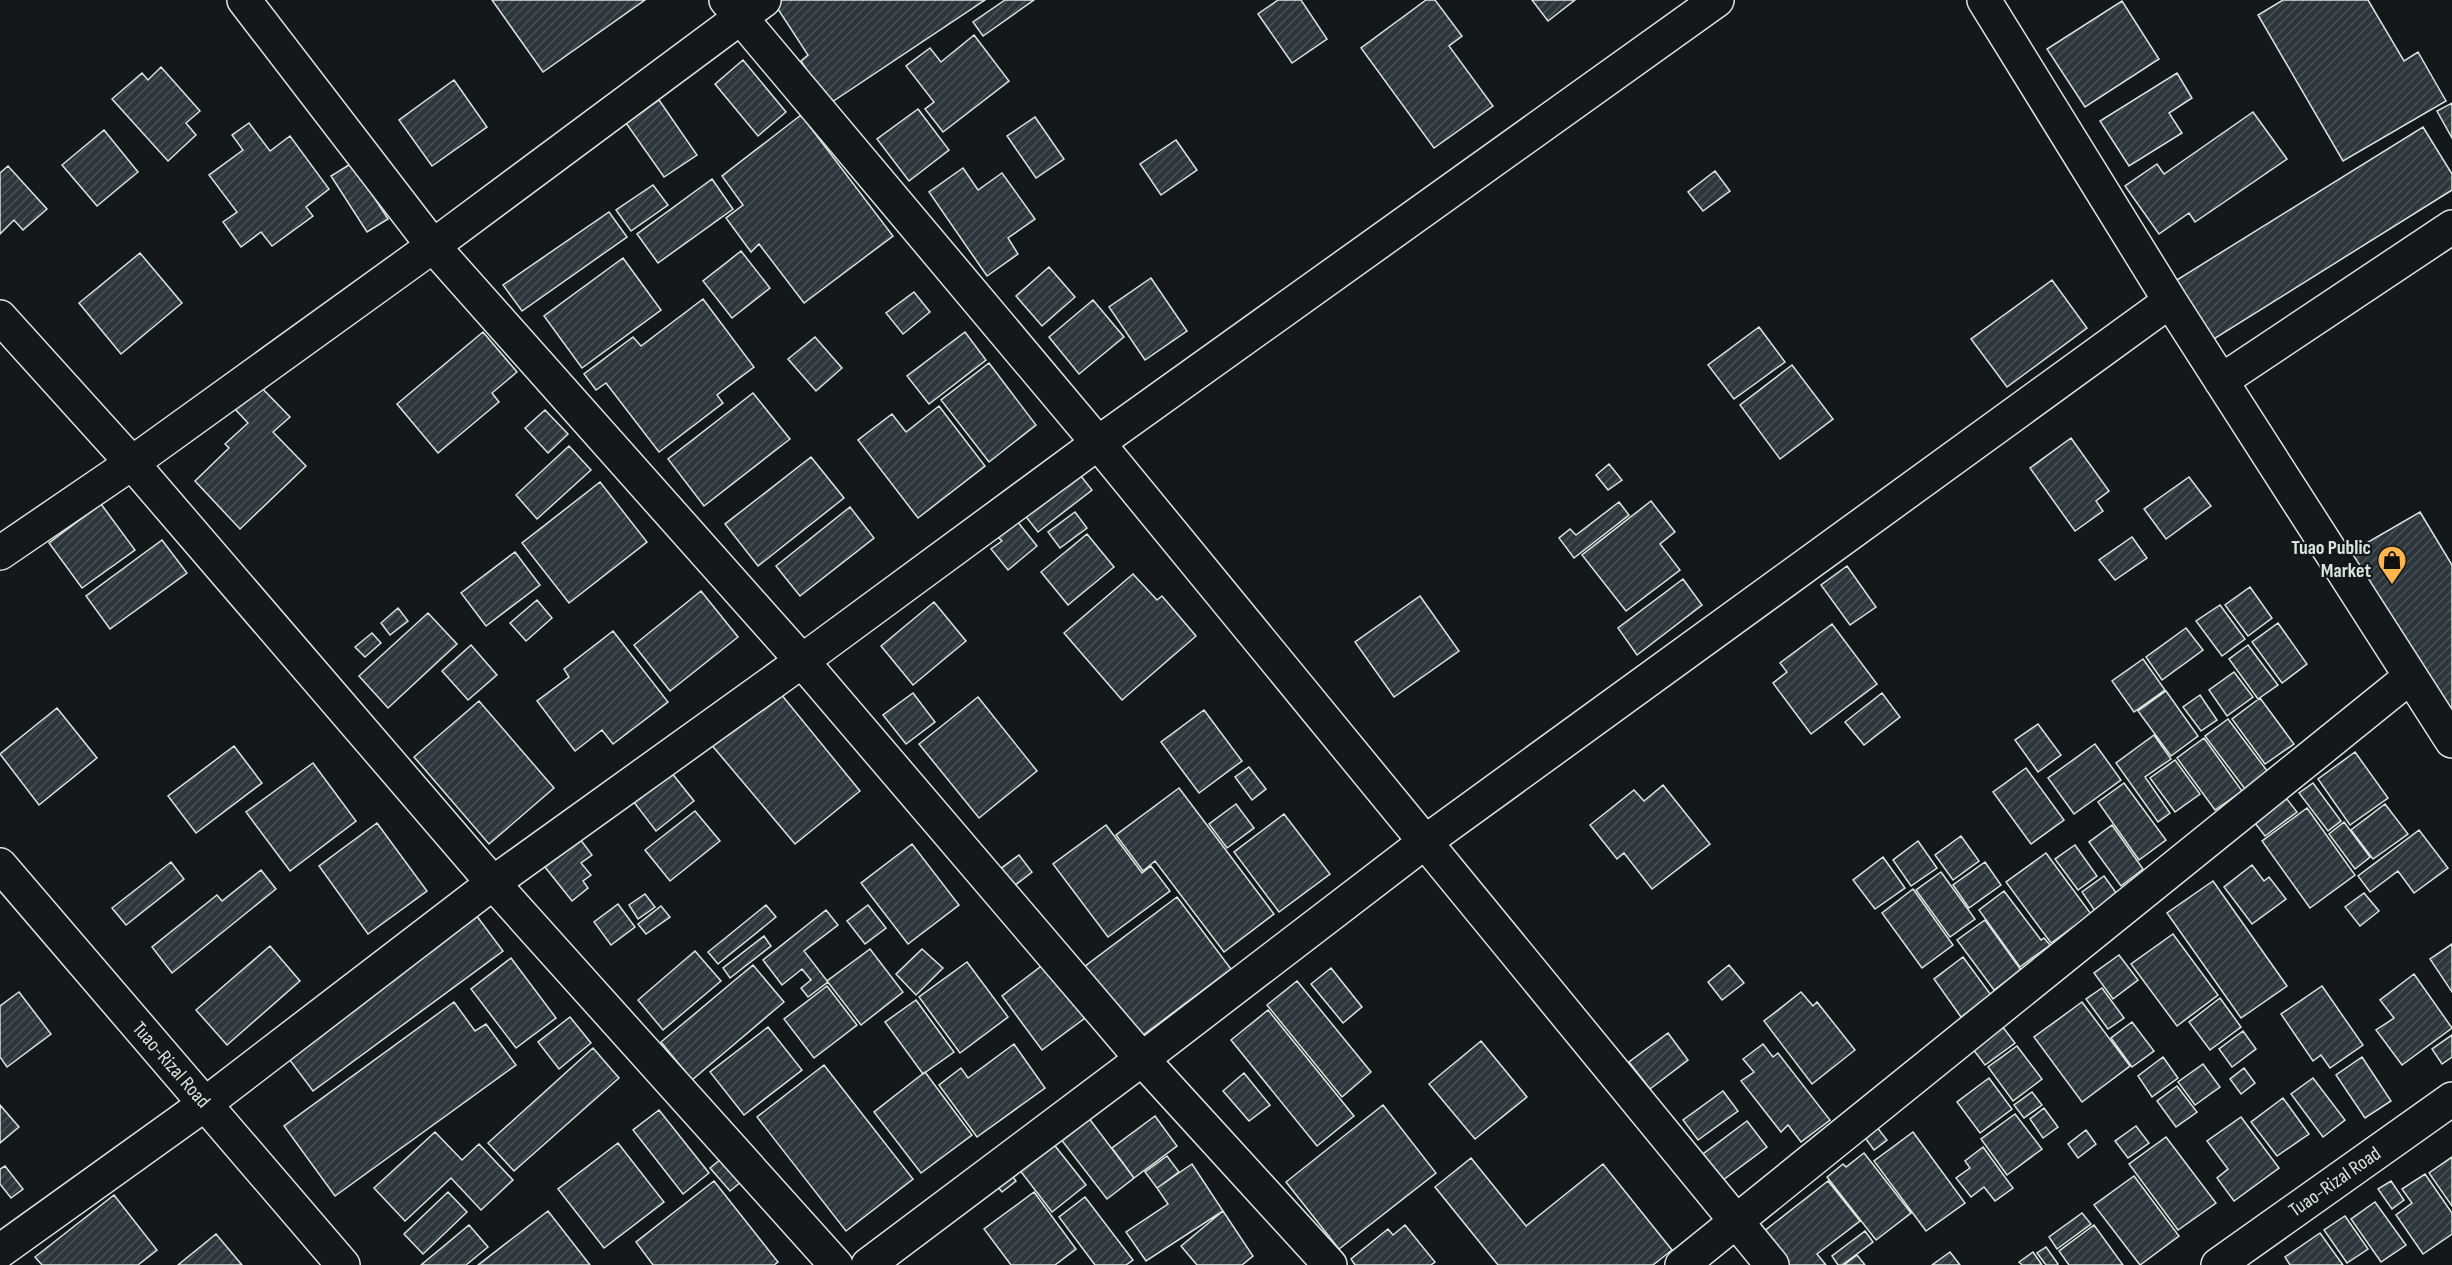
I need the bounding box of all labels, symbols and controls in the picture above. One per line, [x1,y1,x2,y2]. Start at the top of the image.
place label: Tuao Public Market [2291,536,2371,583]
shop icon: Tuao Public Market [2376,544,2408,586]
street label: Tuao-Rizal Road [127,1017,215,1113]
street label: Tuao-Rizal Road [2285,1142,2385,1222]

